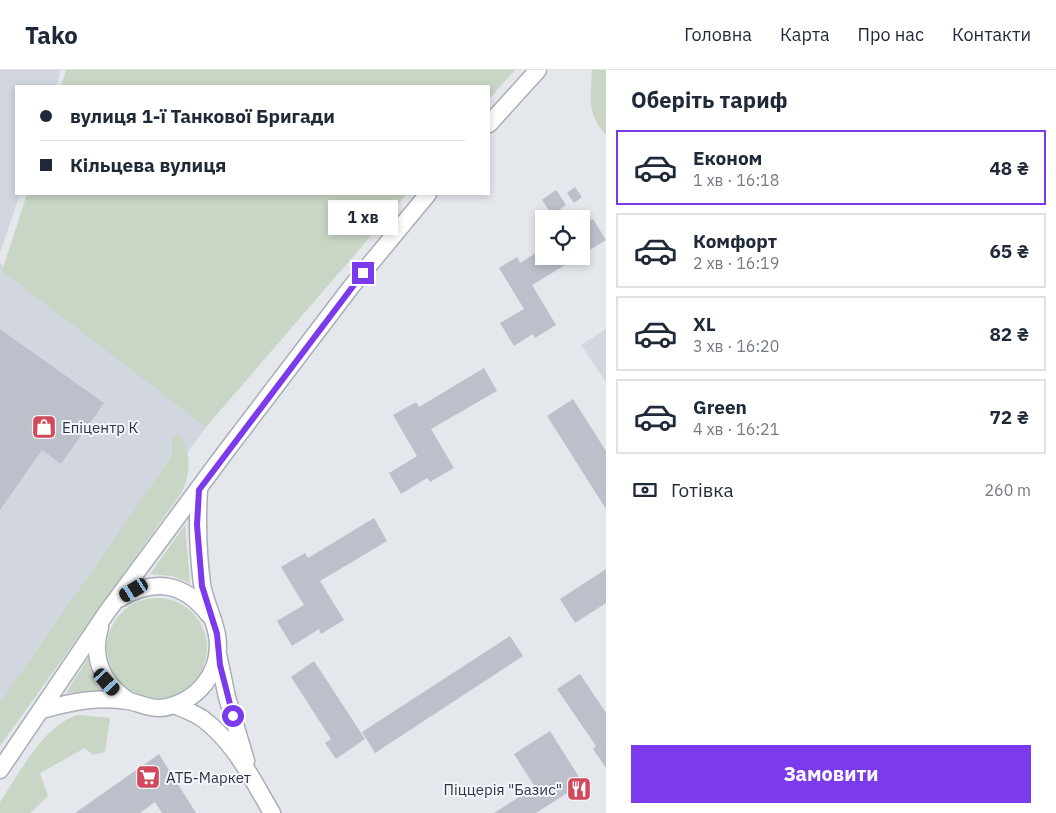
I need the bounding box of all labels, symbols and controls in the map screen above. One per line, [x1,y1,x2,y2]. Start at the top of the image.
text: Tako [25,19,78,51]
text: Головна [684,23,752,46]
text: Карта [780,23,830,46]
text: Про нас [858,23,924,46]
text: Контакти [952,23,1031,46]
text: Оберіть тариф [631,85,787,114]
text: вулиця 1-ї Танкової Бригади [70,104,335,128]
icon: car [633,145,678,190]
text: Економ [693,146,762,170]
text: Кільцева вулиця [70,153,226,177]
text: 48 ₴ [989,156,1029,180]
text: 1 хв · 16:18 [693,170,779,190]
callout: 1 хв [328,200,398,236]
text: 1 хв [347,207,379,227]
map controls [535,210,590,265]
button: locate [535,210,590,265]
icon: car [633,228,678,273]
text: Комфорт [693,229,777,253]
text: 65 ₴ [989,239,1029,263]
text: 2 хв · 16:19 [693,253,779,273]
route end [352,262,374,284]
icon: car [633,311,678,356]
text: XL [693,312,716,336]
text: 82 ₴ [989,322,1029,346]
text: 3 хв · 16:20 [693,336,779,356]
icon: car [633,394,678,439]
text: Green [693,395,747,419]
text: 72 ₴ [989,405,1029,429]
shop icon: Епіцентр К [31,414,57,440]
place label: Епіцентр К [62,418,138,437]
text: 4 хв · 16:21 [693,419,779,439]
icon: cash [631,476,659,504]
text: Готівка [671,478,734,502]
text: 260 m [984,480,1031,500]
car [117,576,150,604]
car [91,666,122,698]
route start [222,705,244,727]
button: Замовити [631,745,1031,803]
supermarket icon: АТБ-Маркет [135,764,161,790]
place label: АТБ-Маркет [166,768,251,787]
restaurant icon: Піццерія "Базис" [566,776,592,802]
place label: Піццерія "Базис" [444,780,562,799]

